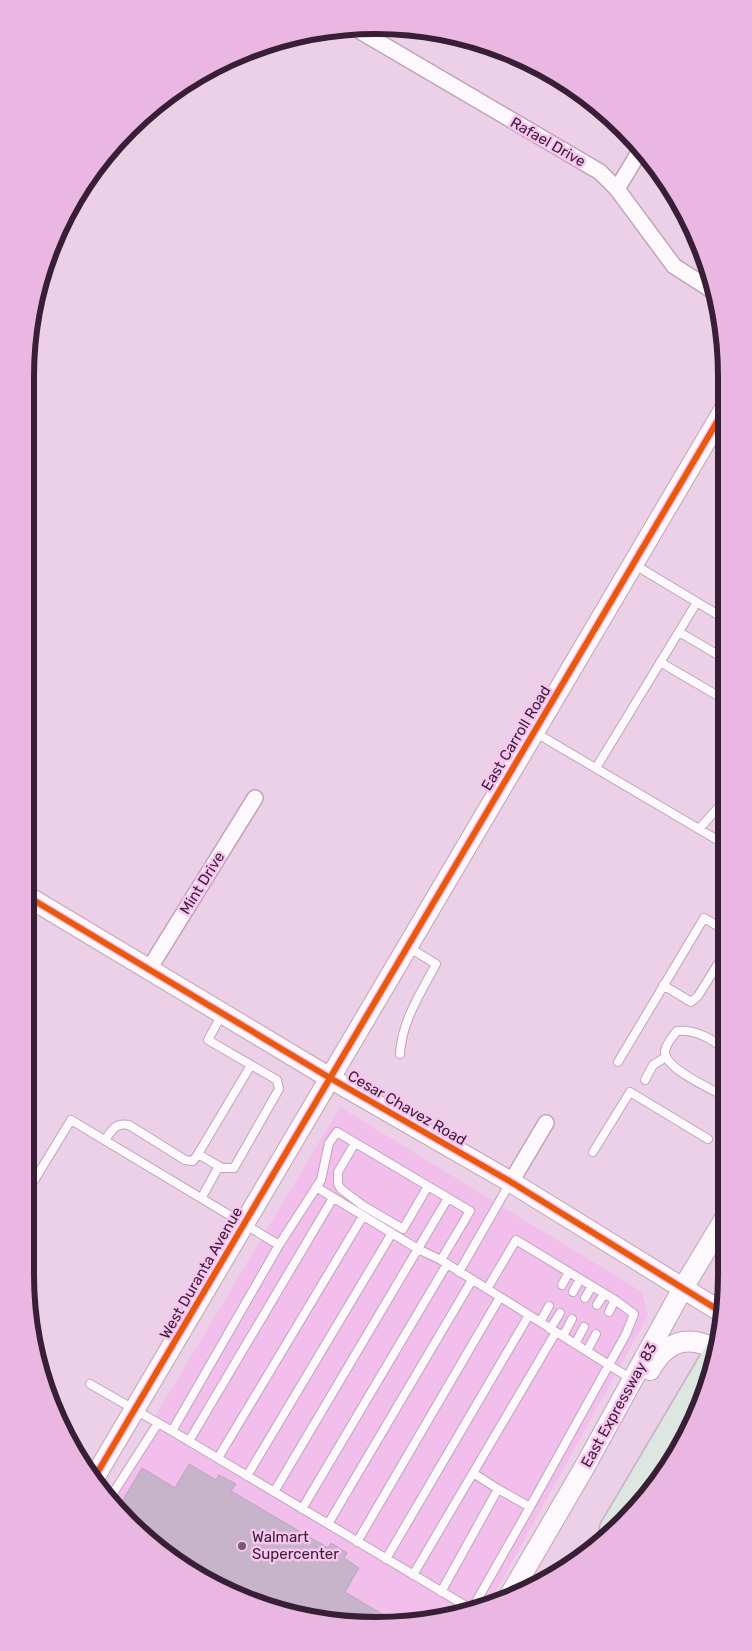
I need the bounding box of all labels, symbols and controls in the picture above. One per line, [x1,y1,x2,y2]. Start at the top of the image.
street label: Rafael Drive [507,113,589,171]
street label: East Carroll Road [478,682,554,794]
street label: Mint Drive [176,848,228,918]
street label: Cesar Chavez Road [345,1067,469,1149]
street label: West Duranta Avenue [156,1204,246,1342]
street label: East Expressway 83 [577,1340,661,1470]
place label: Walmart Supercenter [252,1528,339,1563]
marker: Walmart Supercenter [236,1540,248,1552]

